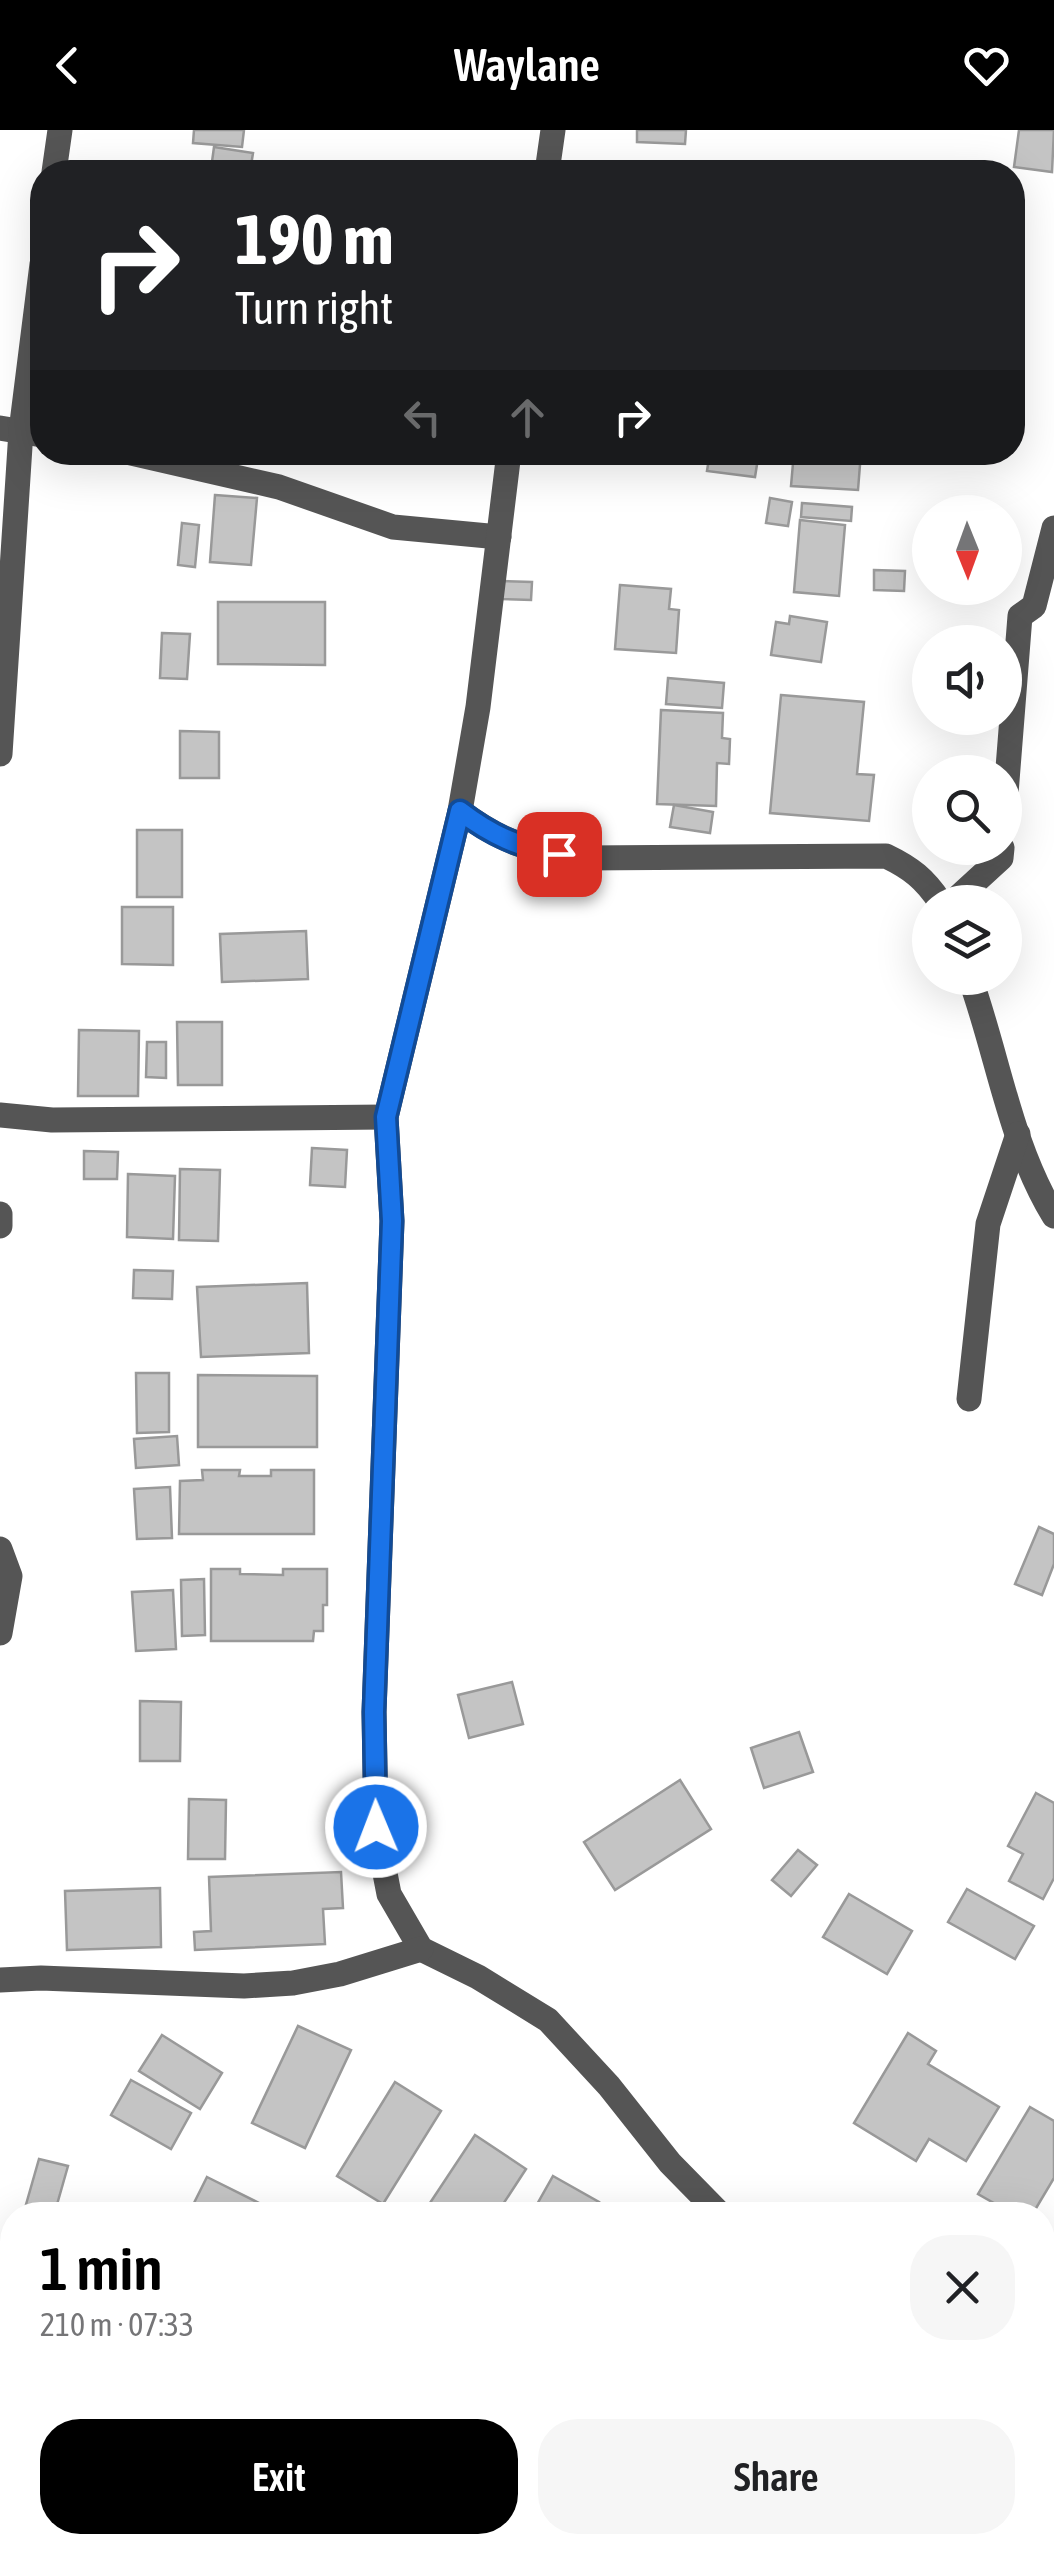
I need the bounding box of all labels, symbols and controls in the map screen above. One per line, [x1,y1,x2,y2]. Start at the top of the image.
icon: back [40,38,95,93]
icon: heart [959,38,1014,93]
text: Waylane [454,39,600,91]
text: 190 m [235,199,394,279]
icon: right [70,200,200,330]
text: Turn right [235,282,393,334]
icon: left [395,390,450,445]
icon: ahead [500,390,555,445]
icon: right [605,390,660,445]
north arrow [912,495,1022,605]
map controls [912,495,1022,995]
button: sound [912,625,1022,735]
button: search [912,755,1022,865]
pin [517,812,602,897]
icon: arrive [532,827,587,882]
button: layers [912,885,1022,995]
position arrow [324,1775,428,1879]
text: 1 min [40,2234,163,2303]
button: close [910,2235,1015,2340]
text: 210 m · 07:33 [40,2306,194,2343]
button: Exit [40,2419,518,2534]
button: Share [538,2419,1015,2534]

